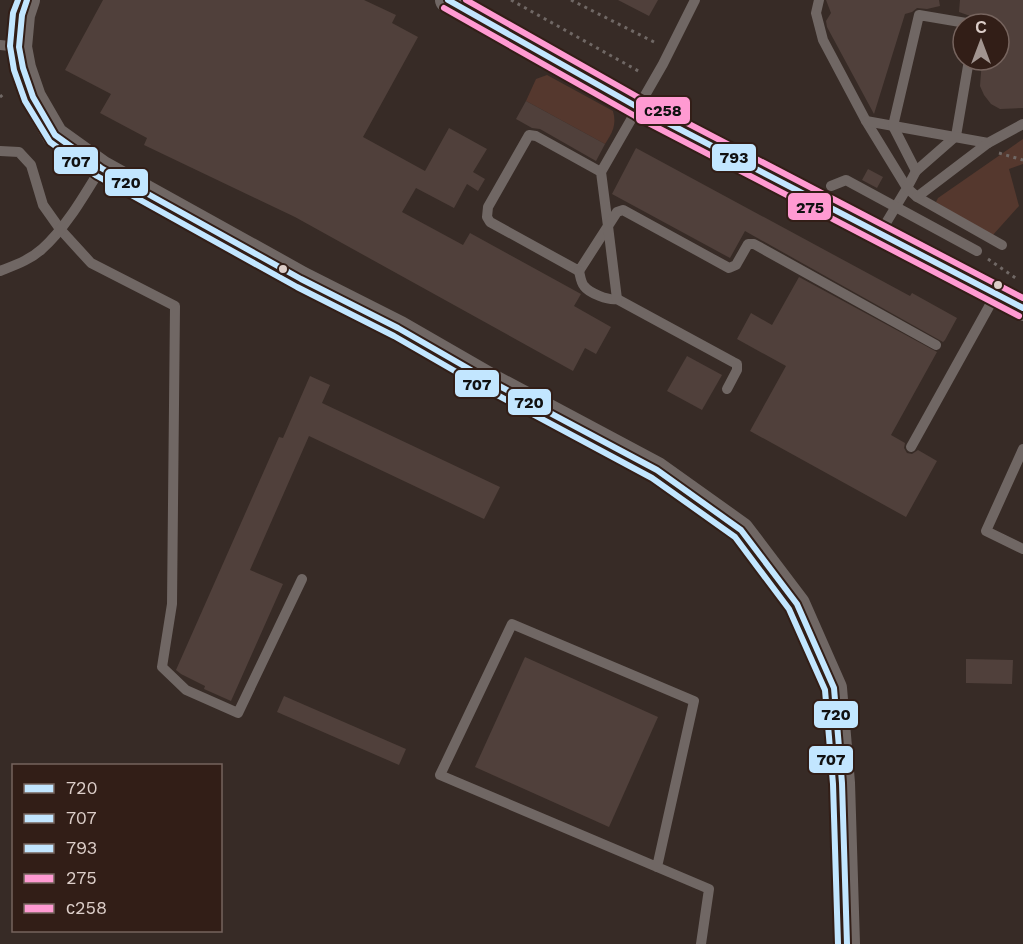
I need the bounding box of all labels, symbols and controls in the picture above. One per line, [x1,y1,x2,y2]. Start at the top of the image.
north arrow [951,12,1011,72]
text: С [975,18,987,37]
line badge: с258 [635,96,691,125]
text: с258 [644,101,682,120]
line badge: 793 [711,143,757,172]
line badge: 707 [53,146,99,175]
text: 793 [720,148,748,167]
text: 707 [62,152,91,171]
line badge: 720 [104,168,149,197]
text: 720 [111,173,141,192]
line badge: 275 [787,192,832,221]
text: 275 [796,198,824,217]
unlabelled marker [277,263,289,275]
unlabelled marker [992,279,1004,291]
line badge: 707 [454,369,500,398]
text: 707 [463,375,492,394]
line badge: 720 [507,388,552,416]
text: 720 [514,393,544,412]
line badge: 720 [813,700,859,729]
text: 720 [821,705,851,724]
line badge: 707 [808,745,854,774]
text: 707 [817,750,846,769]
legend [12,764,222,932]
text: 720 [66,777,98,798]
text: 707 [66,807,97,828]
text: 793 [66,837,97,858]
text: 275 [66,867,97,888]
text: с258 [66,897,107,918]

